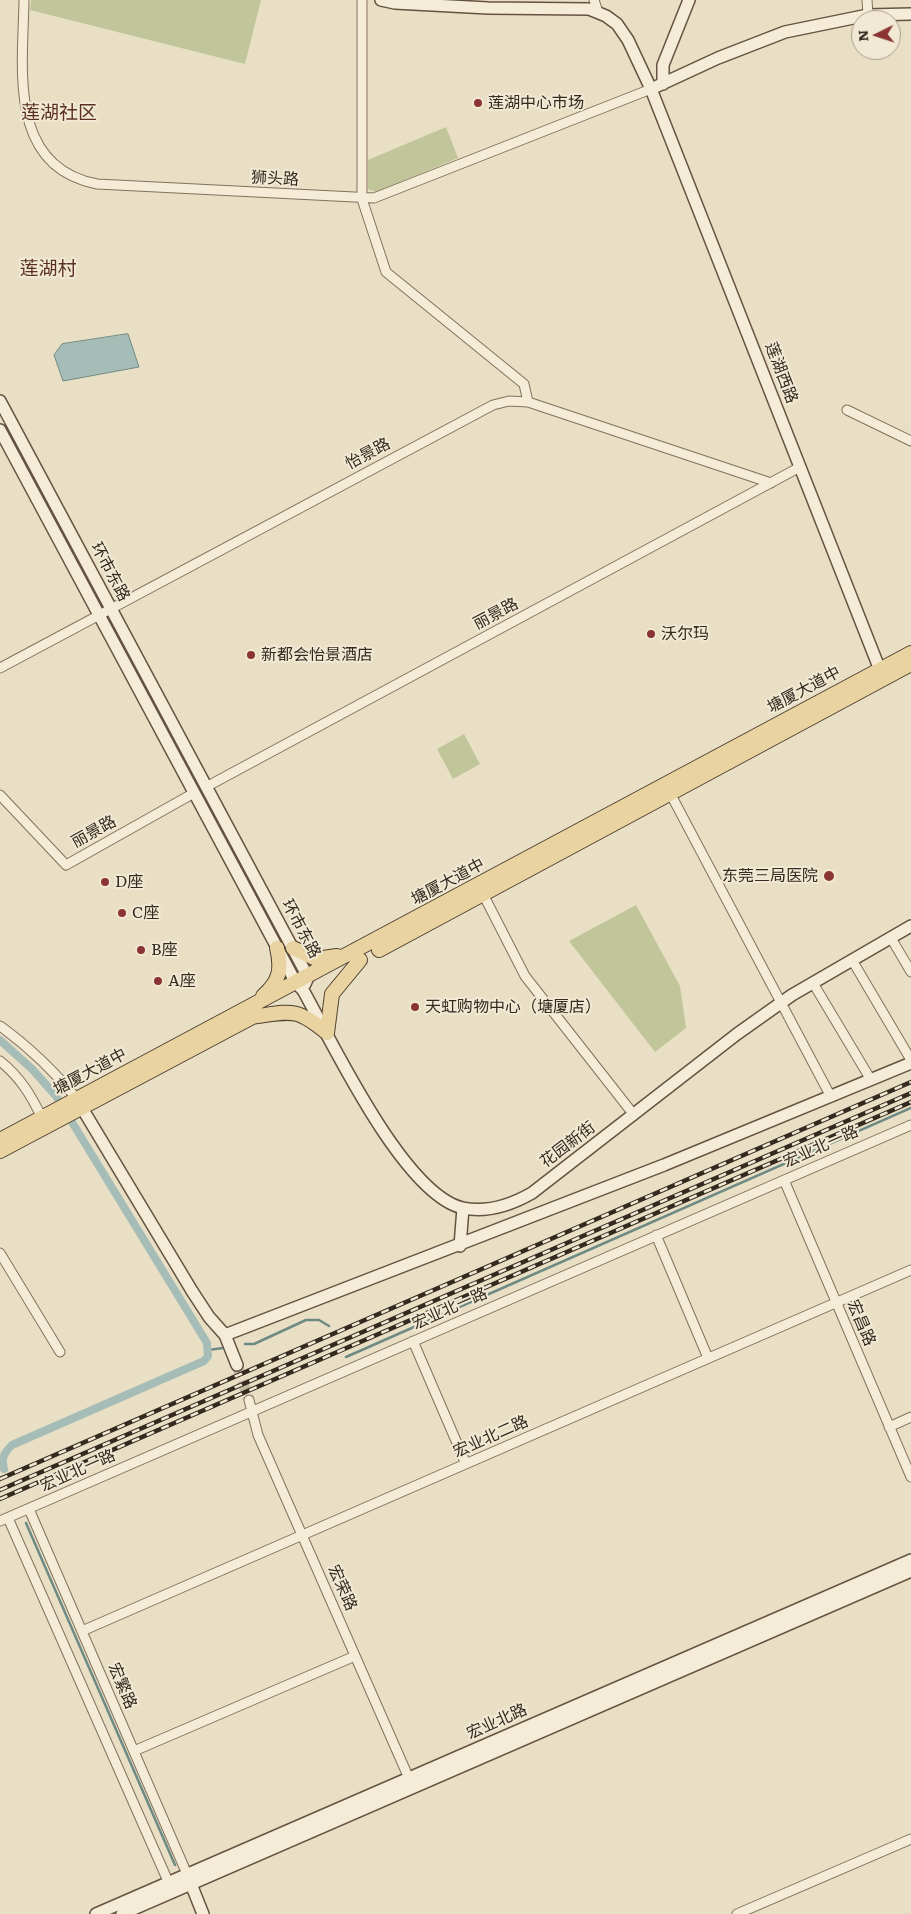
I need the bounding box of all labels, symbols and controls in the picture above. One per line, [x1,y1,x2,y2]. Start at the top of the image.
north arrow [851,10,901,60]
text: N [852,29,872,43]
place label: 莲湖中心市场 [488,93,584,113]
marker: 莲湖中心市场 [472,97,484,109]
district label: 莲湖社区 [21,102,97,124]
street label: 狮头路 [251,168,299,190]
district label: 莲湖村 [20,258,76,280]
street label: 莲湖西路 [761,340,801,406]
street label: 怡景路 [342,434,394,474]
street label: 环市东路 [87,539,133,605]
street label: 丽景路 [470,594,522,634]
place label: 沃尔玛 [661,624,709,644]
marker: 沃尔玛 [645,628,657,640]
place label: 新都会怡景酒店 [261,645,373,665]
marker: 新都会怡景酒店 [245,649,257,661]
street label: 塘厦大道中 [764,663,844,717]
street label: 丽景路 [68,812,120,852]
street label: 塘厦大道中 [408,855,488,909]
place label: 东莞三局医院 [722,866,818,886]
marker: 东莞三局医院 [822,869,836,883]
place label: D座 [115,872,143,892]
marker: D座 [99,876,111,888]
street label: 环市东路 [278,896,324,962]
place label: C座 [132,903,159,923]
marker: C座 [116,907,128,919]
place label: B座 [151,940,178,960]
marker: B座 [135,944,147,956]
place label: A座 [168,971,196,991]
marker: A座 [152,975,164,987]
place label: 天虹购物中心（塘厦店） [425,997,601,1017]
marker: 天虹购物中心（塘厦店） [409,1001,421,1013]
street label: 塘厦大道中 [50,1045,130,1099]
street label: 花园新街 [537,1118,599,1172]
street label: 宏业北一路 [781,1122,861,1172]
street label: 宏业北一路 [410,1284,490,1334]
street label: 宏昌路 [843,1297,879,1349]
street label: 宏业北二路 [451,1412,531,1462]
street label: 宏业北一路 [38,1446,118,1496]
street label: 宏荣路 [323,1562,361,1614]
street label: 宏繁路 [104,1660,140,1712]
street label: 宏业北路 [464,1700,530,1744]

